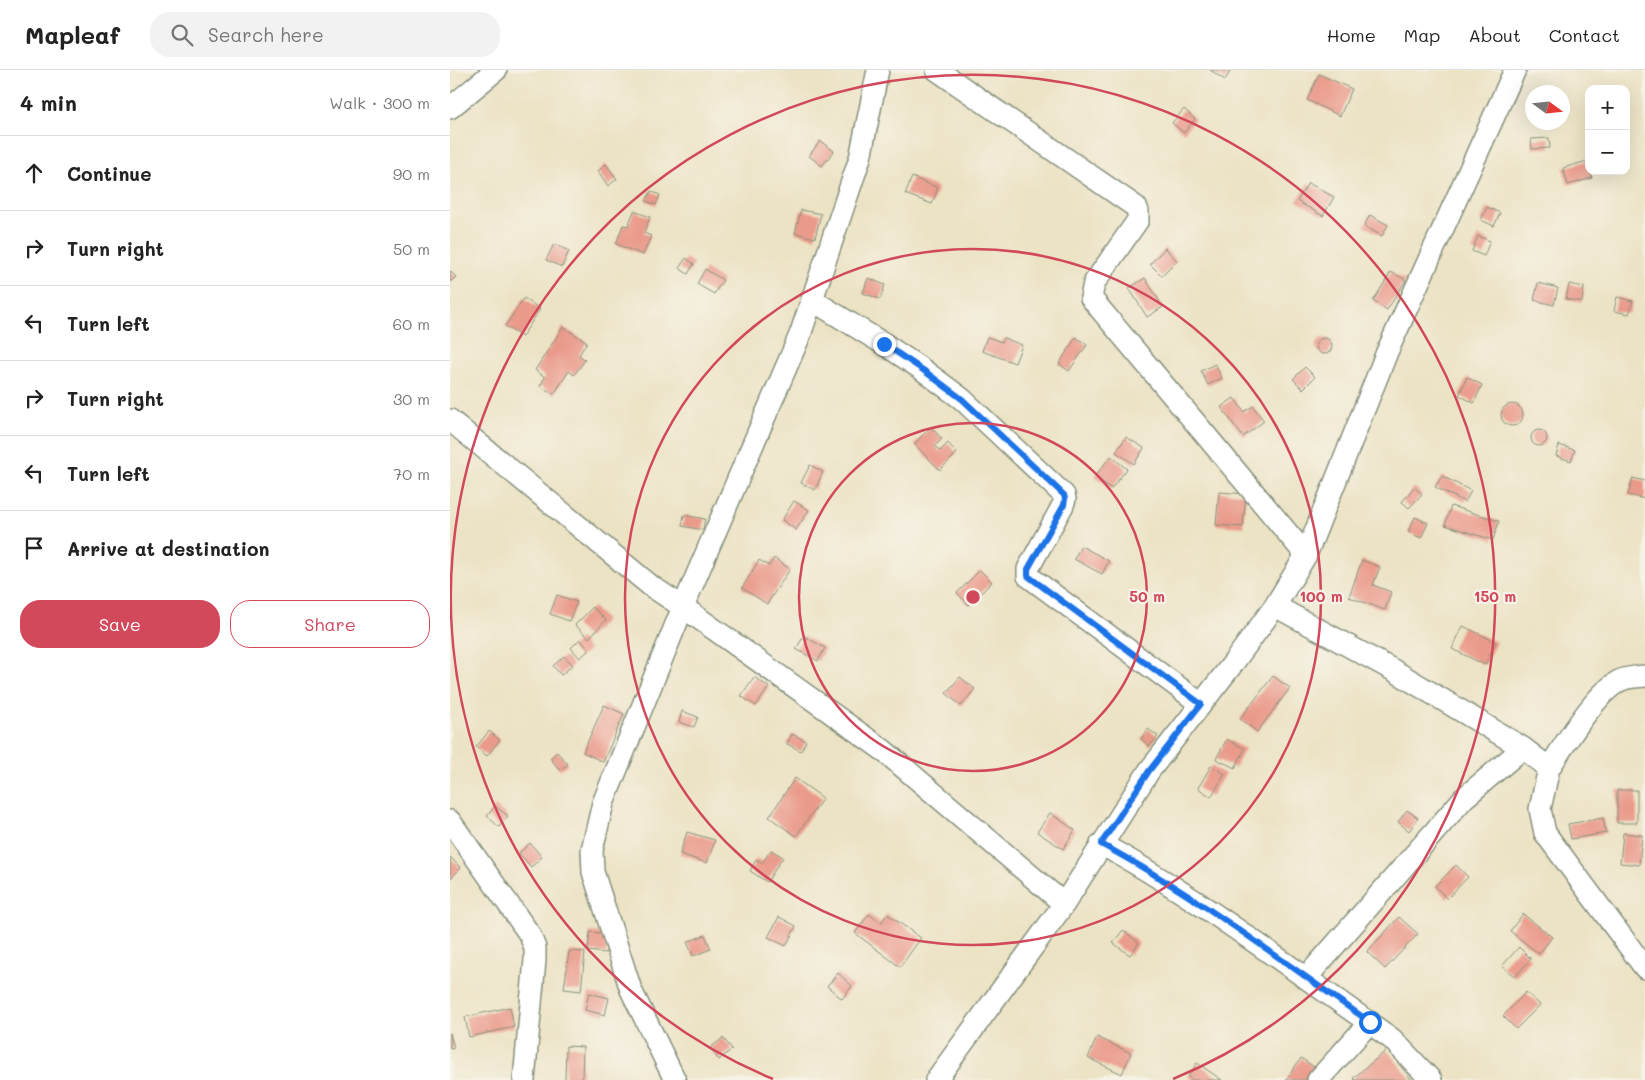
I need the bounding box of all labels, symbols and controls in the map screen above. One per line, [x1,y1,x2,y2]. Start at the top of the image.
search box [150,12,500,57]
text: Mapleaf [25,19,120,50]
icon: search [168,21,196,49]
text: Search here [208,22,324,47]
text: Home [1327,23,1376,47]
text: Map [1404,23,1440,47]
text: About [1468,23,1521,47]
text: Contact [1549,23,1620,47]
north arrow [1525,85,1570,130]
map controls [1585,85,1630,175]
button: + [1585,85,1630,130]
text: 4 min [20,89,77,116]
text: Walk · 300 m [329,92,430,113]
button: − [1585,130,1630,175]
icon: ahead [20,159,48,187]
text: Continue [67,161,152,186]
text: 90 m [393,163,430,184]
icon: right [20,234,48,262]
text: Turn right [67,236,164,261]
text: 50 m [393,238,430,259]
icon: left [20,309,48,337]
text: Turn left [67,311,150,336]
text: 60 m [393,313,430,334]
route end [873,333,896,356]
icon: right [20,384,48,412]
text: Turn right [67,386,164,411]
text: 30 m [393,388,430,409]
icon: left [20,459,48,487]
text: Turn left [67,461,150,486]
text: 70 m [393,463,430,484]
icon: arrive [20,534,48,562]
text: Arrive at destination [67,536,270,561]
text: 50 m [1129,586,1165,606]
text: 100 m [1299,586,1343,606]
text: 150 m [1474,586,1516,606]
centre of rings [964,588,982,606]
button: Save [20,600,220,648]
button: Share [230,600,430,648]
route start [1359,1011,1382,1034]

